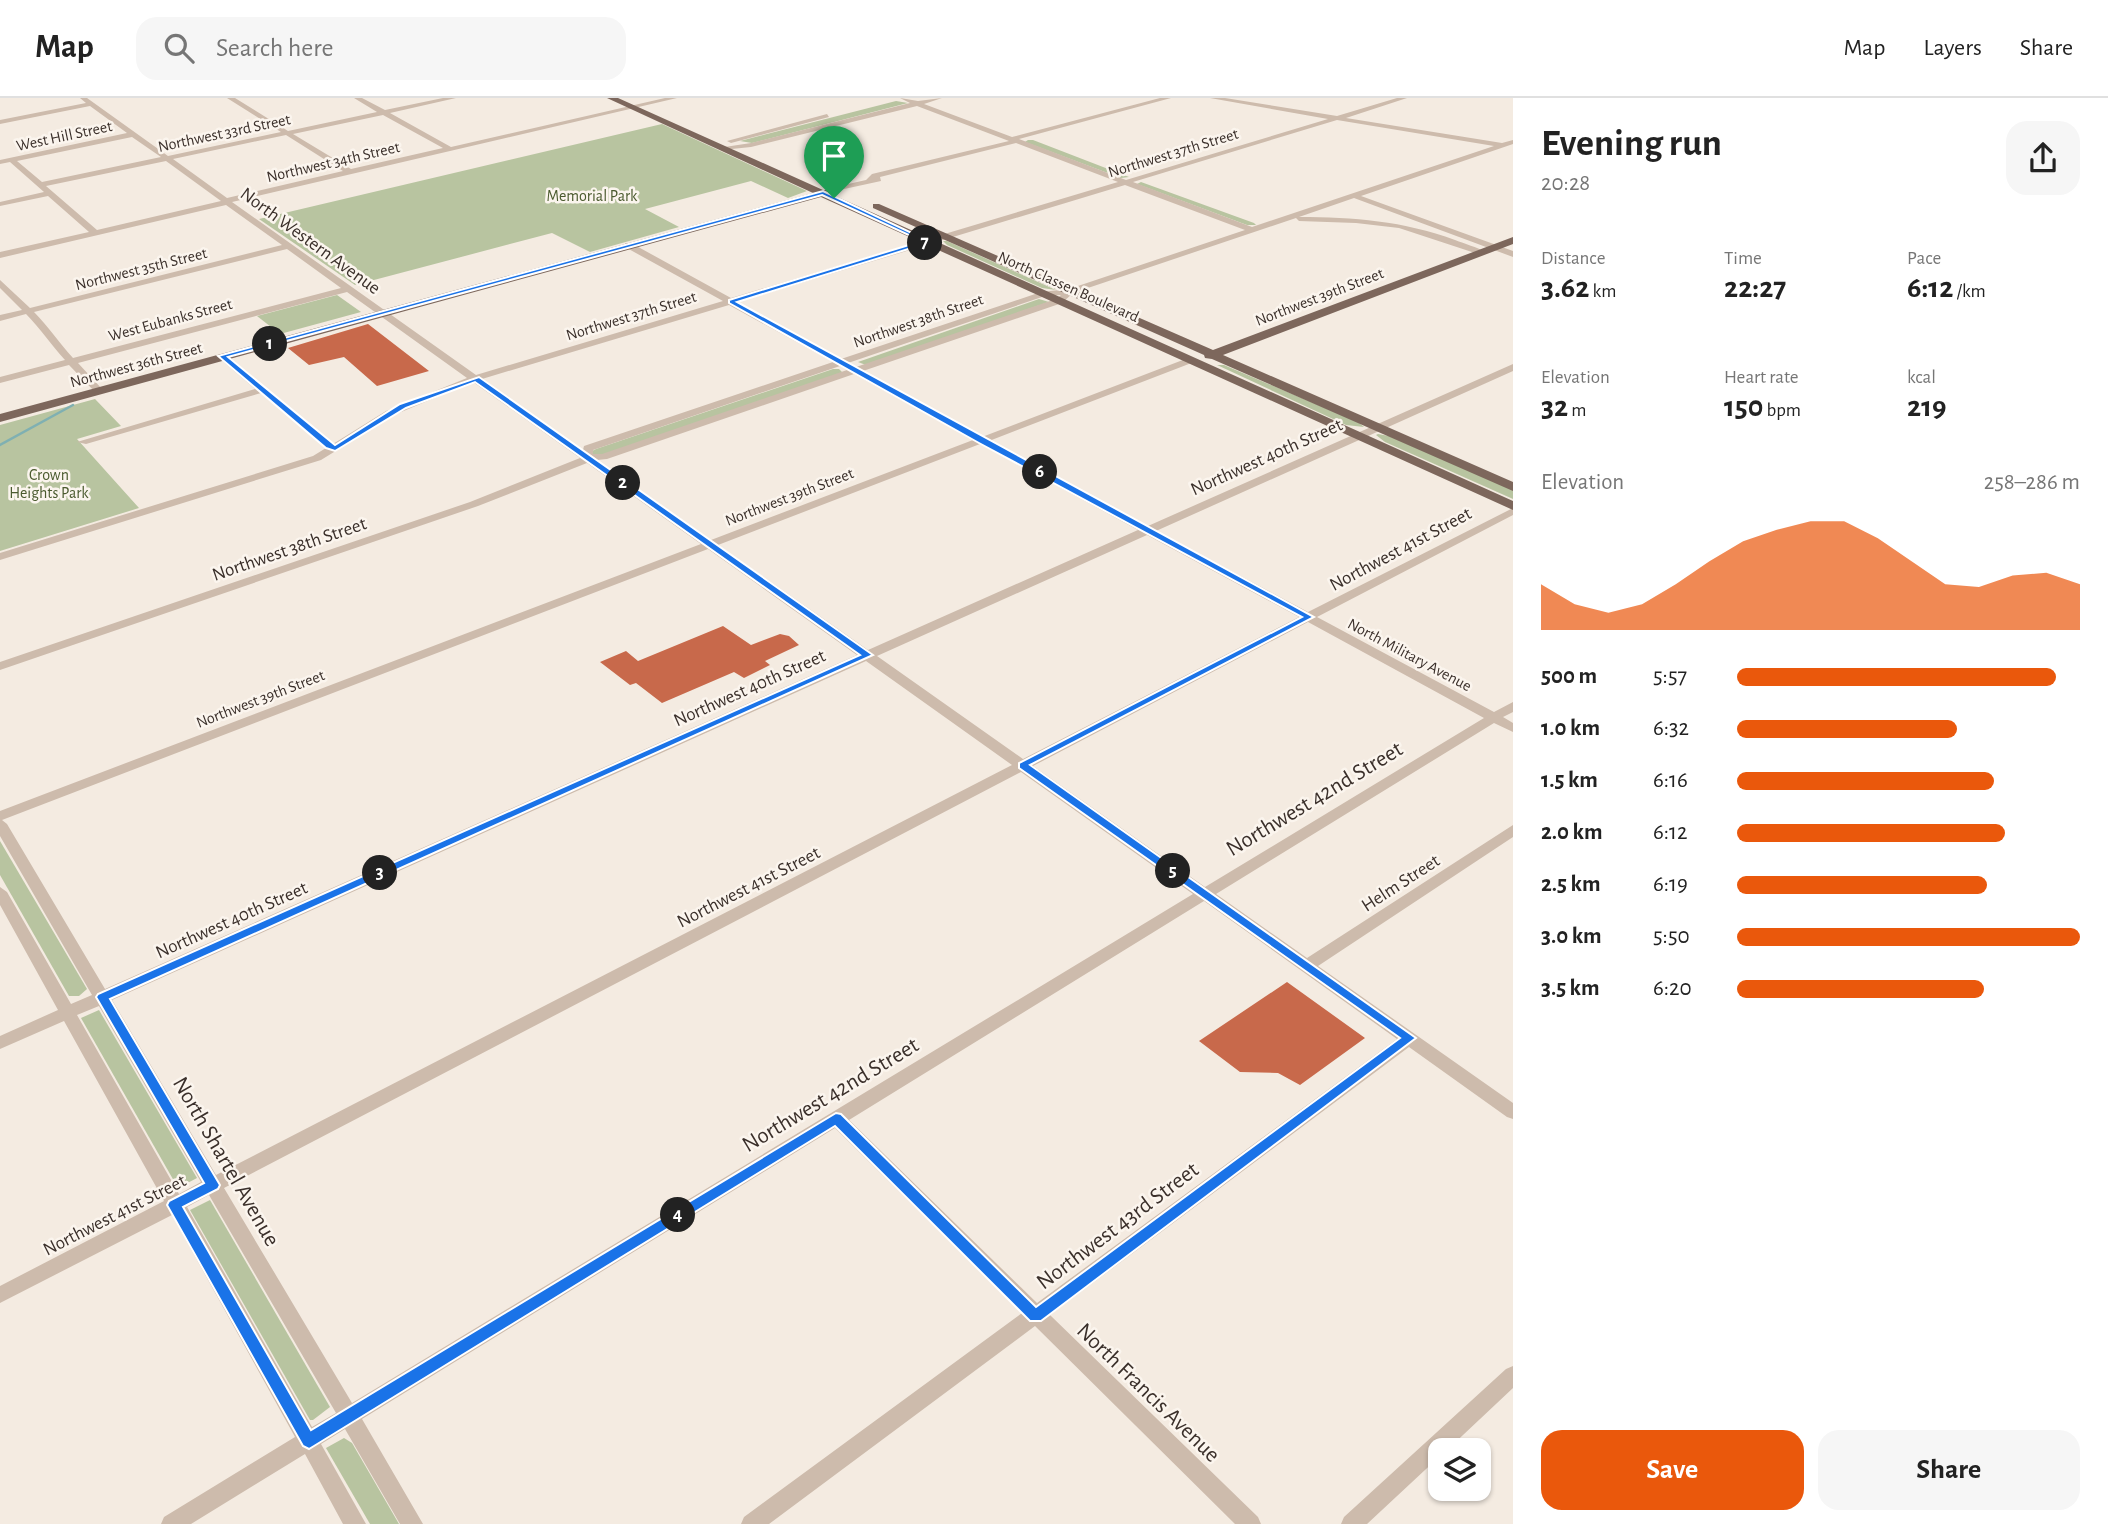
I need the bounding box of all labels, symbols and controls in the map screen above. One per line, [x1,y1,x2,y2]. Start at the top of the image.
search box [136,17,626,80]
icon: search [160,29,198,67]
text: Map [35,31,94,64]
text: Search here [216,35,334,61]
text: Map [1843,36,1885,60]
text: Layers [1923,36,1982,60]
text: Share [2020,36,2073,60]
street label: Northwest 33rd Street [156,111,292,155]
street label: West Hill Street [15,118,114,154]
button: share [2006,121,2080,195]
text: Evening run [1541,125,1722,163]
pin [804,126,864,198]
street label: Northwest 37th Street [1106,126,1240,180]
icon: arrive [815,137,853,175]
street label: Northwest 34th Street [265,139,401,185]
text: 20:28 [1541,172,1590,195]
street label: North Western Avenue [237,184,384,298]
park label: Memorial Park [547,188,638,204]
pin: 7 [908,226,942,260]
text: 7 [920,233,929,252]
street label: Northwest 35th Street [74,245,209,293]
street label: North Classen Boulevard [996,249,1141,325]
text: Distance [1541,249,1605,268]
text: Time [1724,249,1762,268]
text: Pace [1907,249,1941,268]
street label: Northwest 39th Street [1253,265,1386,329]
text: 3.62 [1541,273,1589,303]
text: 22:27 [1724,273,1786,303]
text: 6:12 [1907,273,1953,303]
text: km [1589,282,1616,301]
text: /km [1953,282,1986,301]
street label: Northwest 37th Street [564,289,698,343]
street label: Northwest 38th Street [851,291,985,351]
street label: West Eubanks Street [107,296,234,344]
pin: 1 [252,327,288,362]
text: 1 [266,334,273,353]
street label: Northwest 36th Street [68,340,204,390]
text: Elevation [1541,368,1610,387]
text: Heart rate [1724,368,1799,387]
text: kcal [1907,368,1936,387]
text: 32 [1541,392,1568,422]
text: 150 [1724,392,1763,422]
text: 219 [1907,392,1946,422]
text: m [1568,401,1586,420]
text: bpm [1763,401,1801,420]
street label: Northwest 40th Street [1188,415,1345,499]
pin: 6 [1023,454,1058,490]
text: 6 [1035,462,1044,481]
street label: Northwest 39th Street [723,465,856,529]
pin: 2 [606,466,640,500]
park label: Crown Heights Park [9,467,89,501]
text: Elevation [1541,471,1624,494]
text: 258–286 m [1984,471,2080,494]
text: 2 [618,473,627,492]
street label: Northwest 41st Street [1327,504,1475,595]
street label: Northwest 38th Street [210,514,369,585]
street label: North Military Avenue [1345,616,1474,695]
street label: Northwest 40th Street [671,646,828,730]
text: 500 m [1541,665,1597,688]
text: 5:57 [1653,665,1687,688]
street label: Northwest 39th Street [194,667,327,731]
text: 1.0 km [1541,717,1600,740]
text: 6:32 [1653,717,1689,740]
street label: Northwest 42nd Street [1223,737,1408,861]
text: 1.5 km [1541,769,1598,792]
text: 6:16 [1653,769,1688,792]
text: 2.0 km [1541,821,1603,844]
text: 6:12 [1653,821,1687,844]
street label: Northwest 41st Street [674,843,823,932]
street label: Helm Street [1358,851,1443,916]
pin: 5 [1156,854,1190,888]
pin: 3 [362,856,398,890]
text: 5 [1168,861,1177,880]
text: 3 [375,863,384,882]
text: 2.5 km [1541,873,1600,896]
text: 6:19 [1653,873,1688,896]
street label: Northwest 40th Street [153,878,310,962]
text: 3.0 km [1541,925,1602,948]
text: 5:50 [1653,925,1690,948]
text: 3.5 km [1541,977,1600,1000]
text: 6:20 [1653,977,1692,1000]
street label: Northwest 42nd Street [739,1033,924,1157]
street label: North Shartel Avenue [168,1073,284,1250]
street label: Northwest 43rd Street [1033,1158,1204,1294]
street label: Northwest 41st Street [40,1171,189,1260]
pin: 4 [660,1198,696,1232]
text: 4 [673,1205,682,1224]
street label: North Francis Avenue [1072,1319,1224,1467]
button: Save [1541,1430,1804,1510]
button: Share [1818,1430,2080,1510]
map controls [1428,1438,1491,1501]
button: layers [1428,1438,1491,1501]

